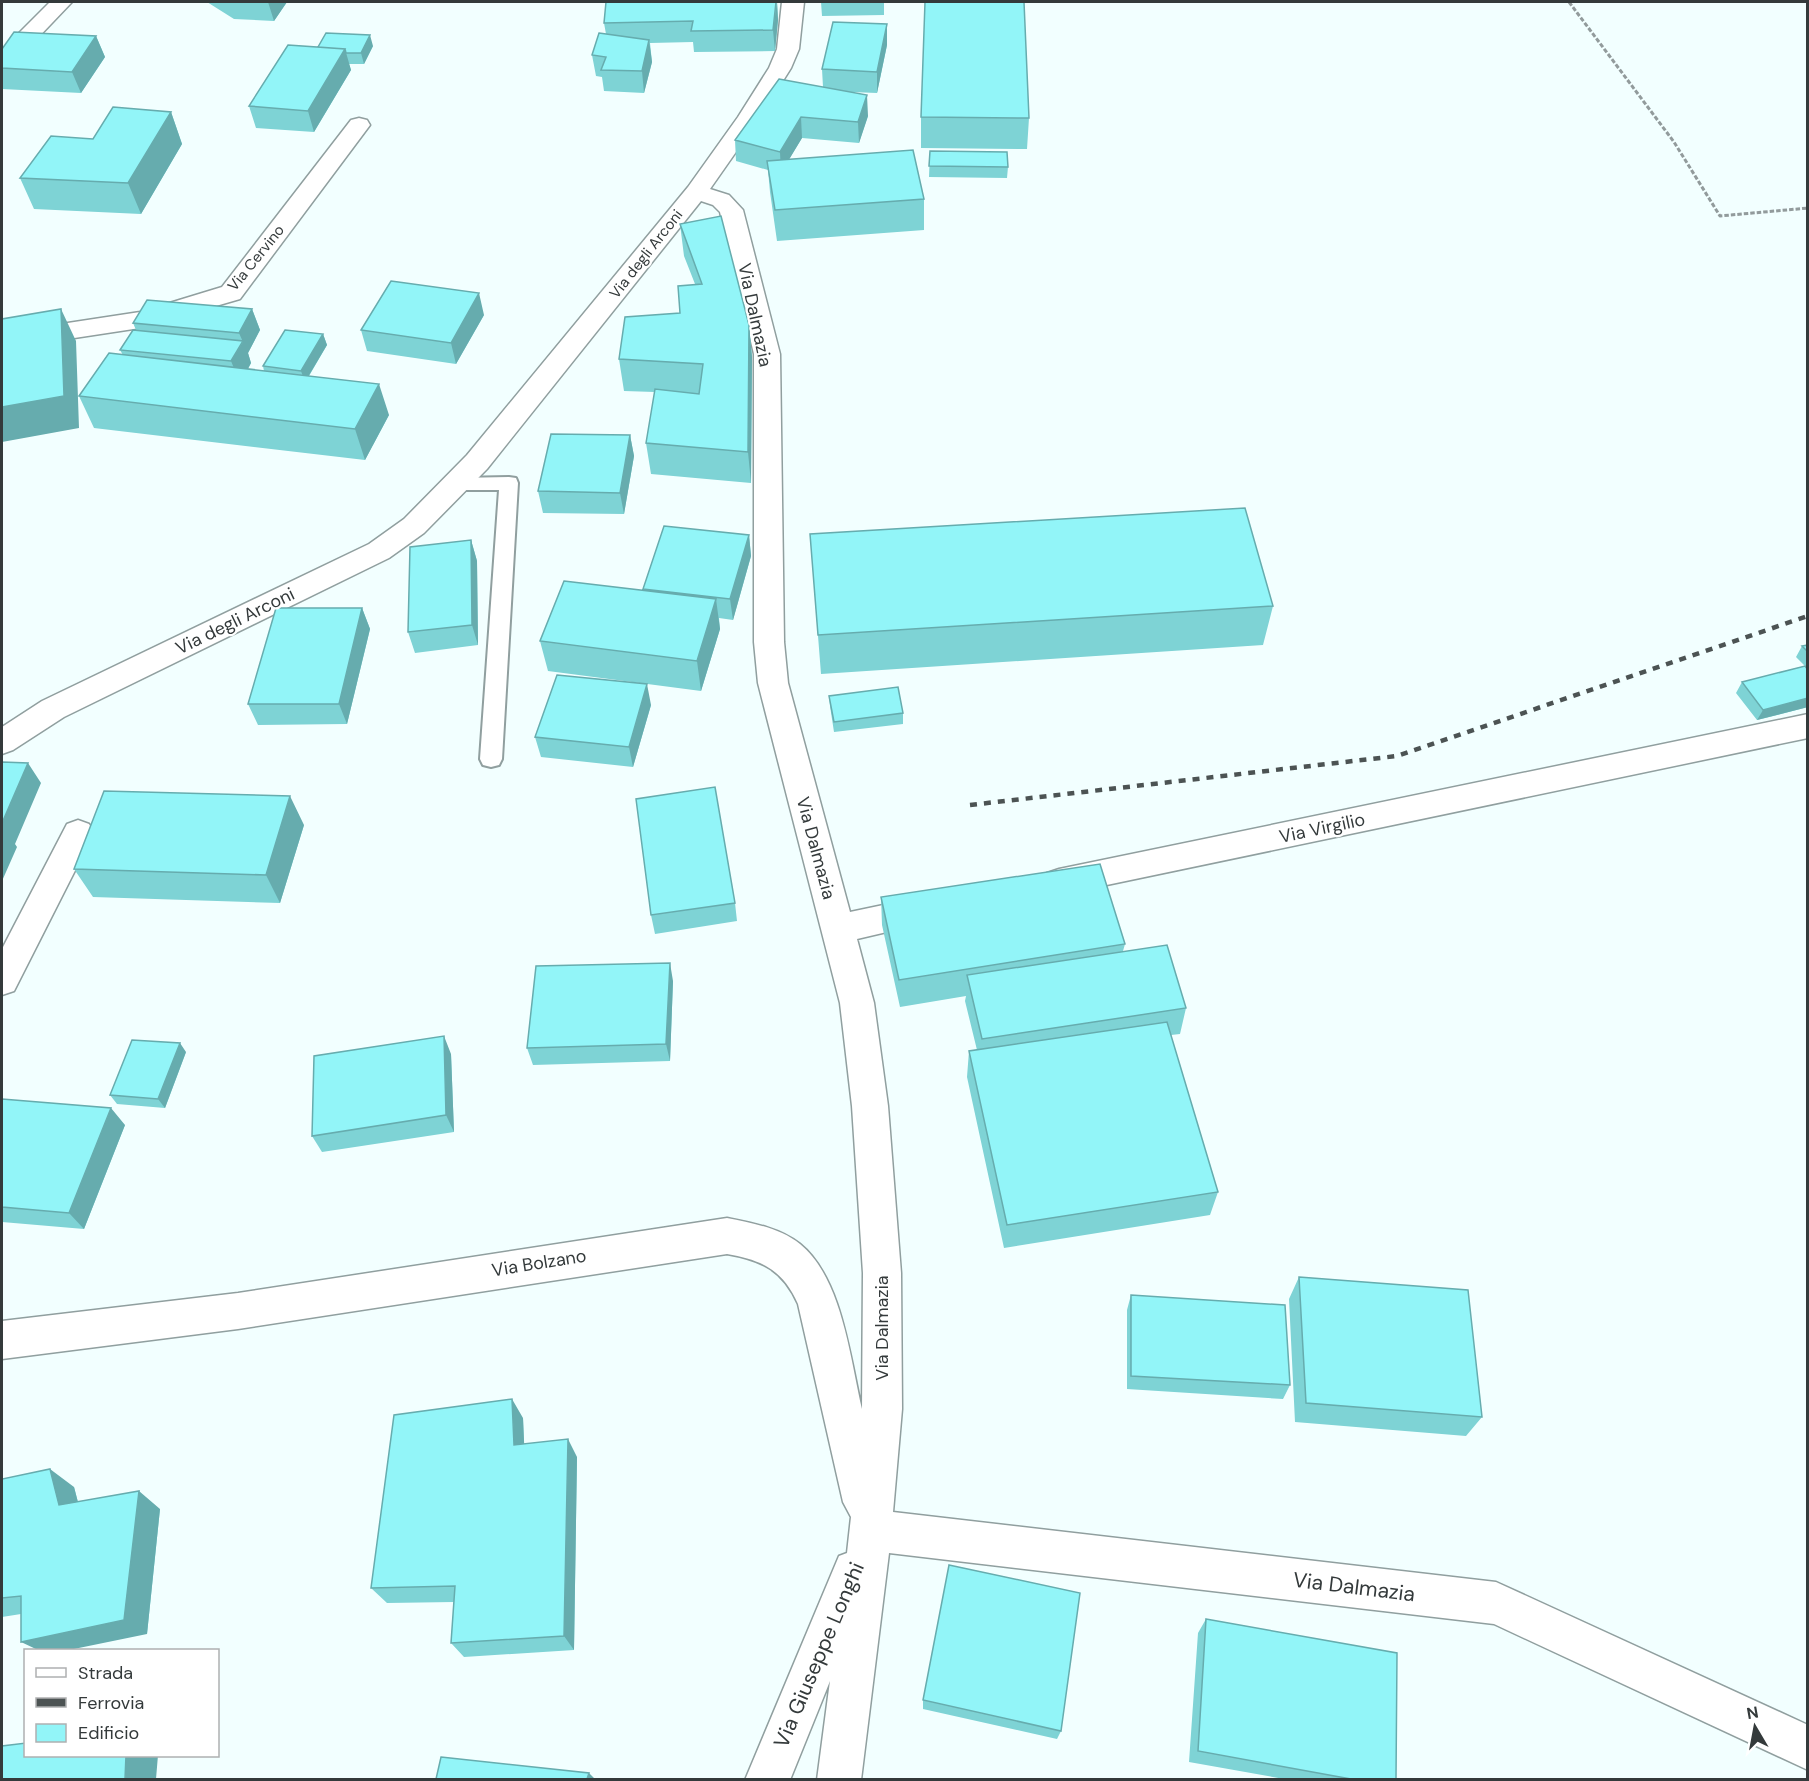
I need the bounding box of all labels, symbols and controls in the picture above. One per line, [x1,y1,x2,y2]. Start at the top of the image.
street label: Via degli Arconi [605,205,687,303]
street label: Via Cervino [223,221,289,295]
street label: Via Dalmazia [732,261,778,369]
street label: Via degli Arconi [172,582,298,660]
street label: Via Dalmazia [791,794,841,902]
street label: Via Virgilio [1277,807,1367,849]
street label: Via Bolzano [490,1244,588,1282]
street label: Via Dalmazia [870,1275,894,1381]
street label: Via Giuseppe Longhi [767,1558,871,1752]
street label: Via Dalmazia [1291,1566,1417,1608]
legend [24,1649,219,1757]
text: Strada [78,1661,133,1685]
text: Ferrovia [78,1691,144,1715]
north arrow [1725,1697,1785,1757]
text: N [1745,1701,1760,1724]
text: Edificio [78,1721,139,1745]

